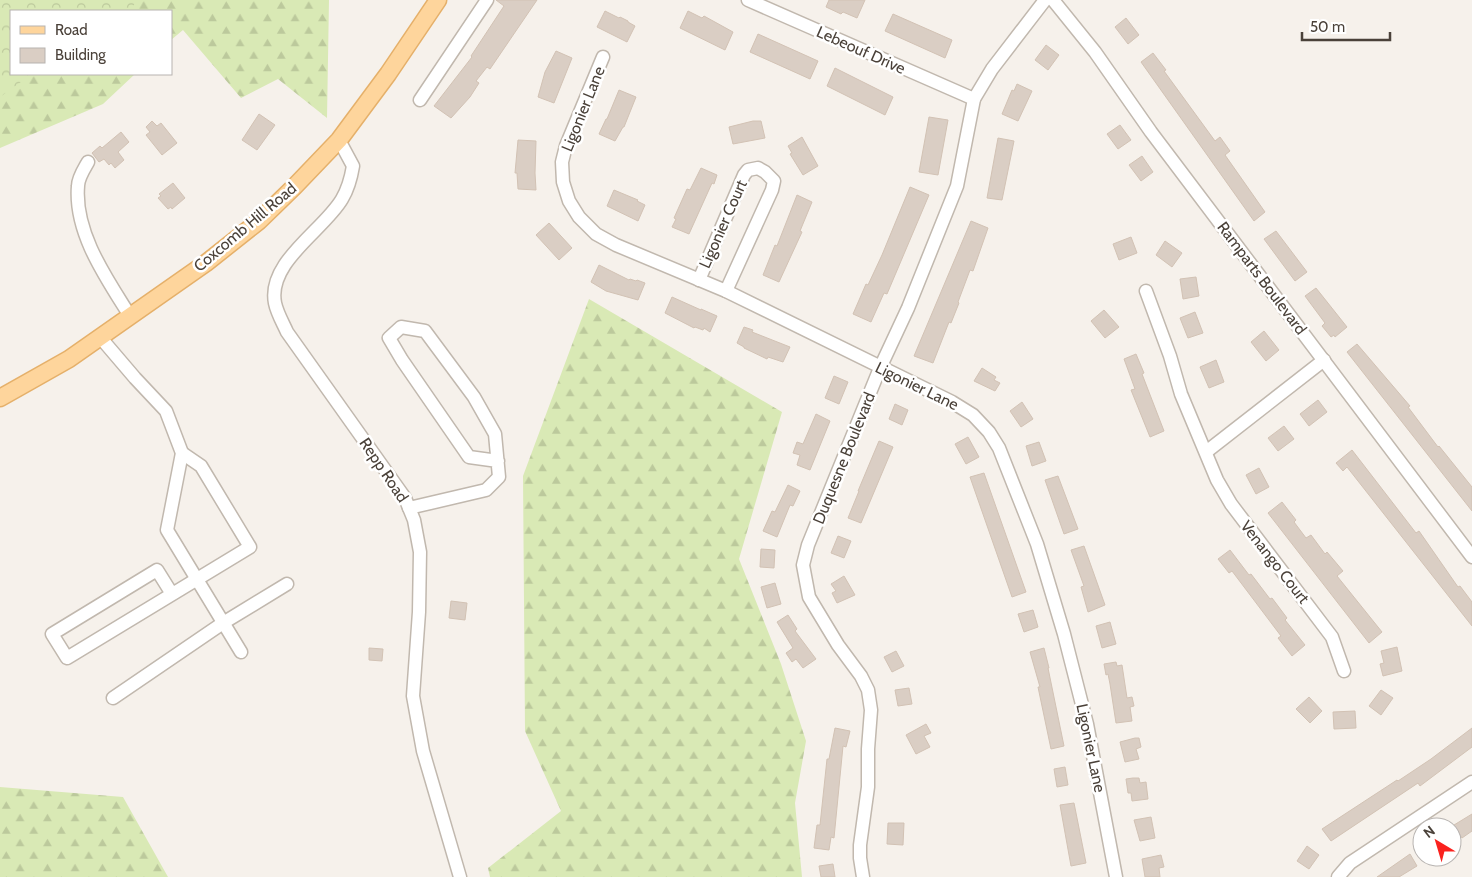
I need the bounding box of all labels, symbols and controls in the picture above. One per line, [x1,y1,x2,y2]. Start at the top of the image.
legend [10,10,172,75]
scale bar [1302,10,1390,42]
text: 50 m [1310,18,1345,36]
text: Road [55,21,88,39]
street label: Lebeouf Drive [814,22,908,78]
text: Building [55,46,106,64]
street label: Ligonier Lane [557,64,609,154]
street label: Ligonier Court [695,176,751,271]
street label: Coxcomb Hill Road [190,178,300,276]
street label: Ramparts Boulevard [1213,218,1311,338]
street label: Ligonier Lane [872,358,962,414]
street label: Duquesne Boulevard [809,389,879,527]
street label: Repp Road [356,434,412,506]
street label: Venango Court [1237,517,1314,608]
street label: Ligonier Lane [1072,702,1110,794]
north arrow [1412,817,1462,867]
text: N [1420,822,1438,842]

